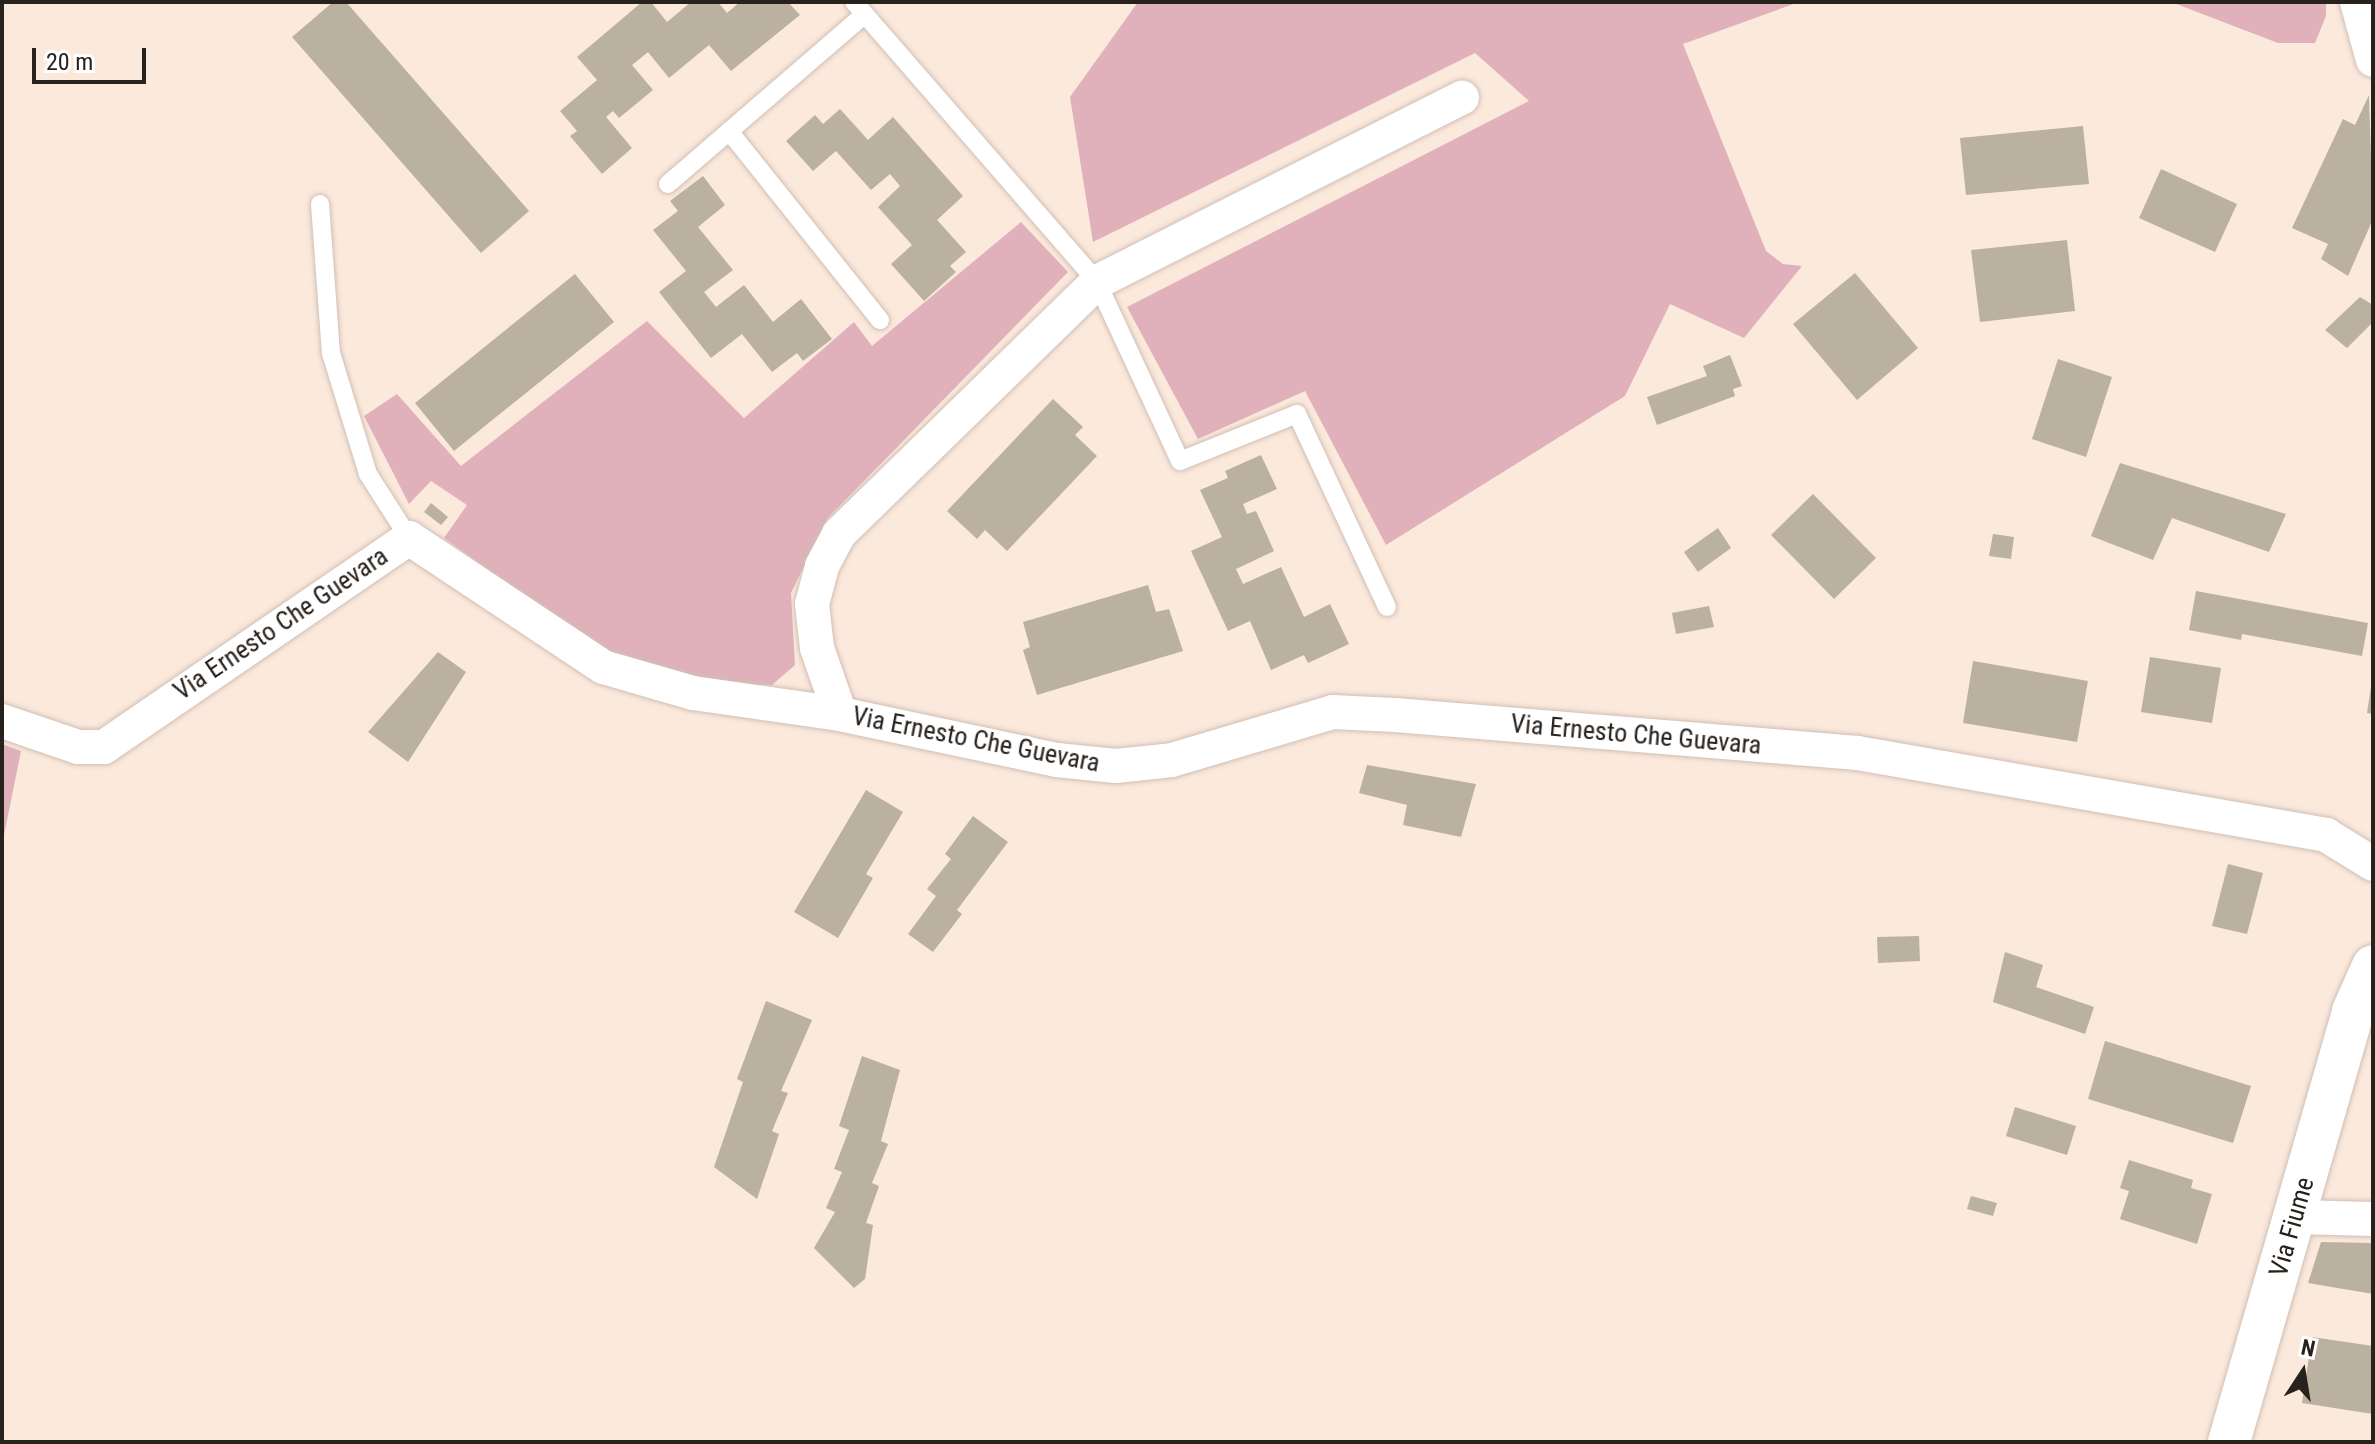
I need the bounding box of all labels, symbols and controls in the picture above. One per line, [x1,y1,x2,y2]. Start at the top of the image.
scale bar [36,32,150,82]
text: 20 m [46,48,93,76]
street label: Via Ernesto Che Guevara [168,541,394,707]
street label: Via Ernesto Che Guevara [850,701,1102,779]
street label: Via Ernesto Che Guevara [1509,708,1763,762]
street label: Via Fiume [2263,1174,2321,1280]
north arrow [2263,1332,2343,1412]
text: N [2299,1334,2317,1362]

